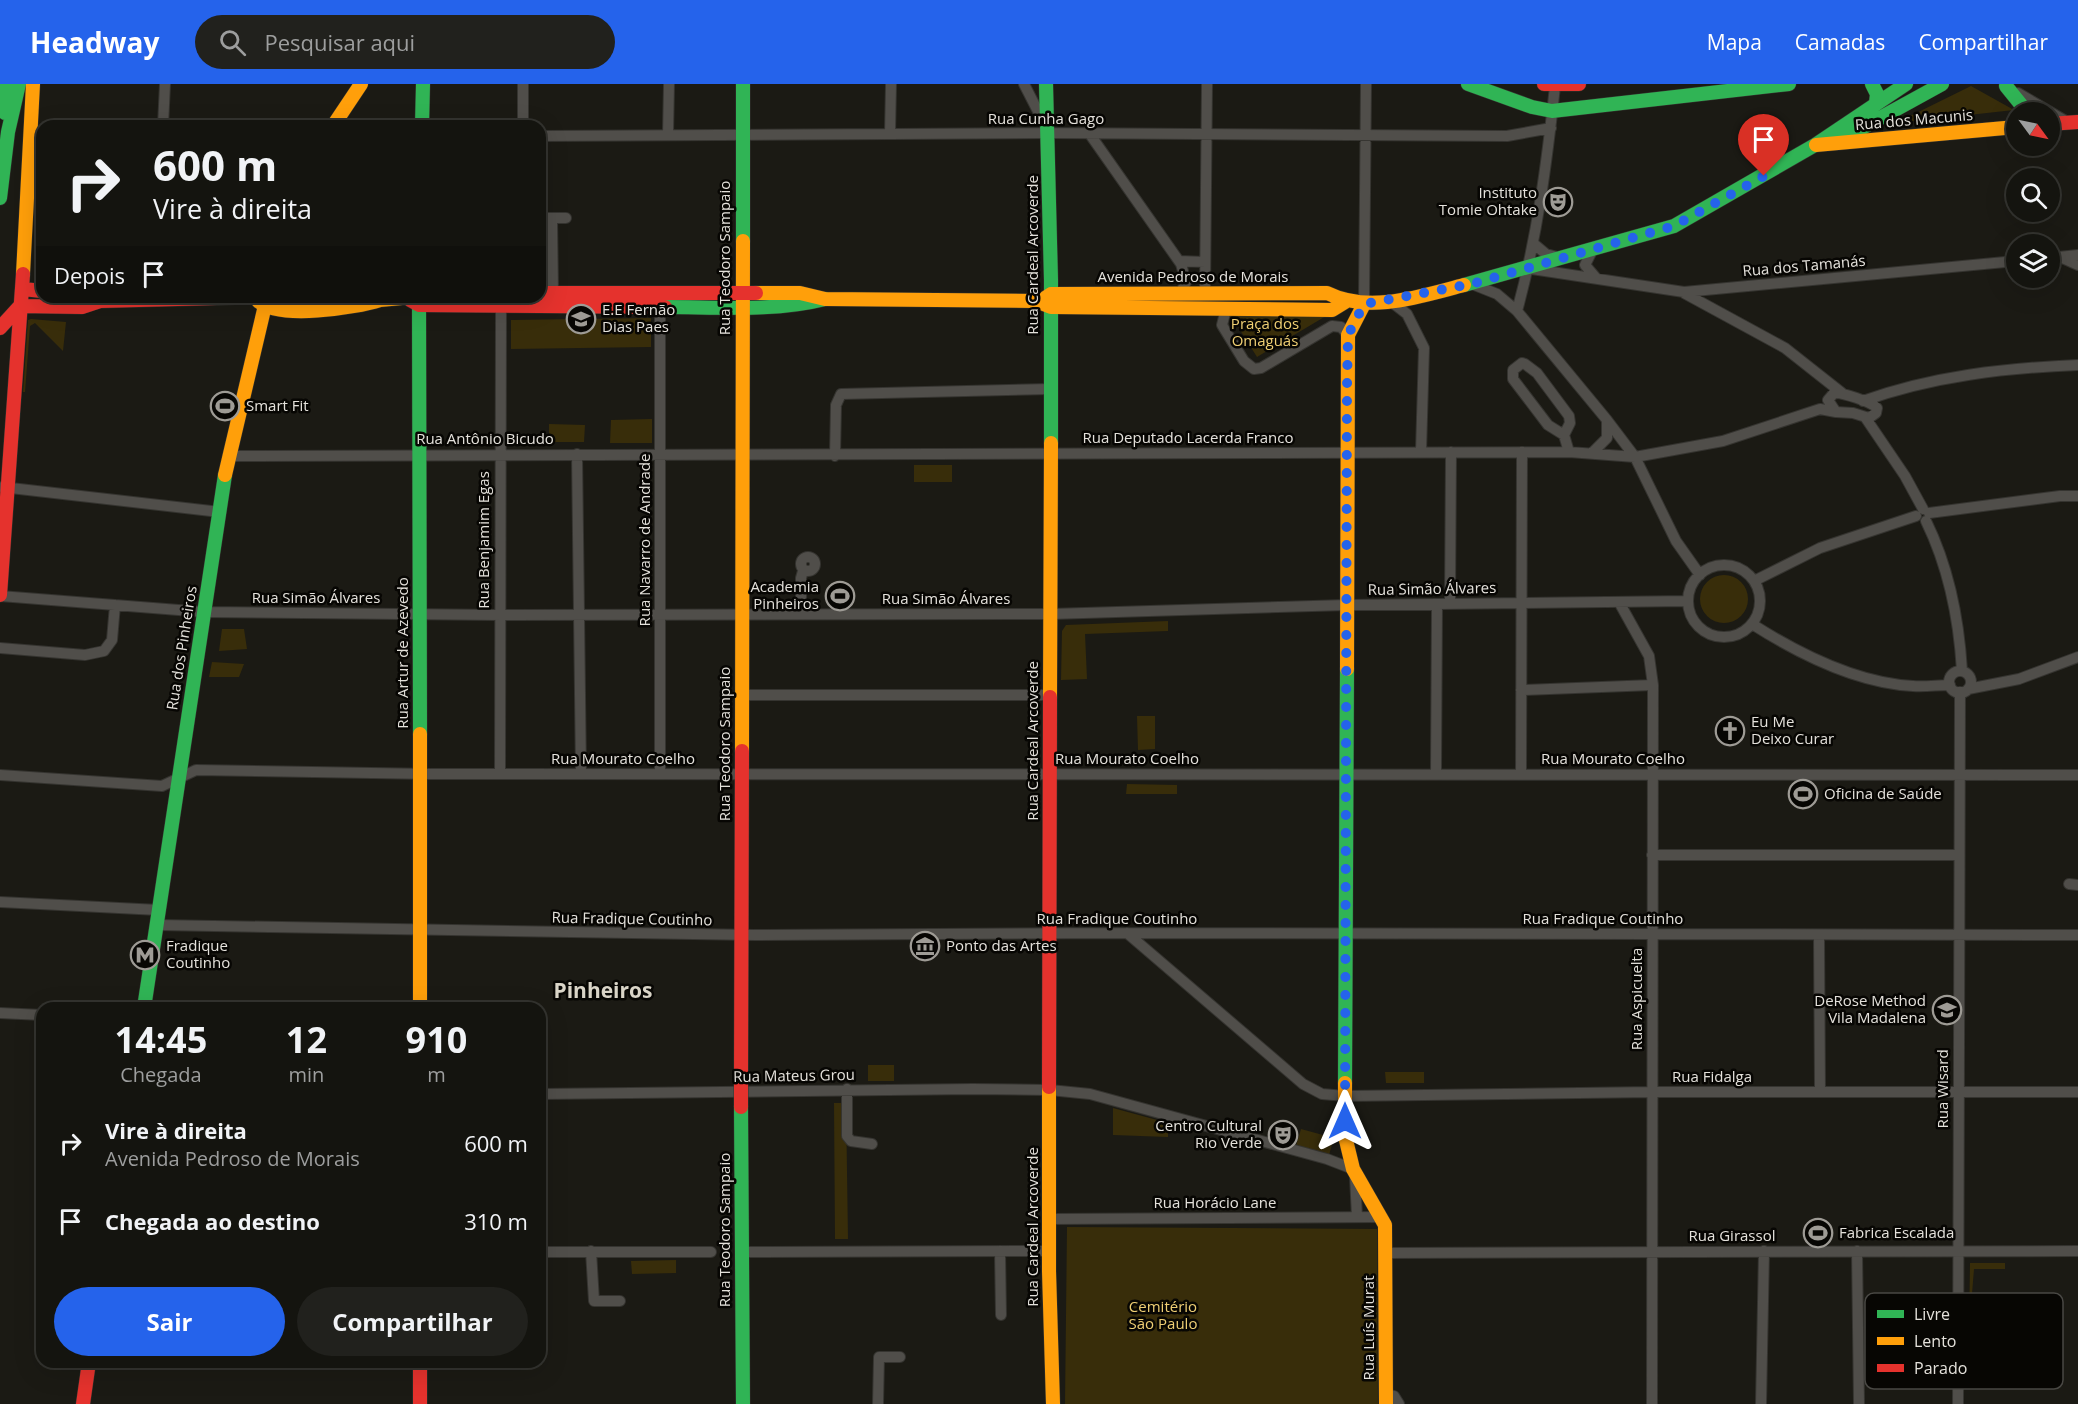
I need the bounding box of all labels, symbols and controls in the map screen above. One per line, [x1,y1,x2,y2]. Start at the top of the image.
search box [195,15,615,69]
text: Headway [30,23,159,61]
icon: search [216,26,249,59]
text: Pesquisar aqui [264,27,415,57]
text: Mapa [1707,28,1762,56]
text: Camadas [1795,28,1885,56]
text: Compartilhar [1918,28,2048,56]
north arrow [2006,102,2060,156]
map controls [2006,102,2060,288]
street label: Rua dos Macunis [1854,104,1974,134]
street label: Rua Cunha Gago [988,108,1104,128]
pin [1738,114,1789,176]
icon: arrive [1747,123,1780,156]
text: 600 m [153,136,277,193]
icon: right [54,144,132,222]
button: search [2006,168,2060,222]
street label: Rua Cardeal Arcoverde [1022,175,1042,335]
street label: Rua Teodoro Sampaio [714,181,734,335]
place label: Instituto Tomie Ohtake [1439,182,1537,219]
theatre icon: Instituto Tomie Ohtake [1542,186,1574,218]
text: Vire à direita [153,190,312,227]
button: layers [2006,234,2060,288]
street label: Rua dos Tamanás [1742,250,1866,280]
icon: arrive [137,258,170,291]
text: Depois [54,260,125,290]
street label: Avenida Pedroso de Morais [1097,266,1289,286]
place label: E.E Fernão Dias Paes [602,299,675,336]
school or university icon: E.E Fernão Dias Paes [565,303,597,335]
park label: Praça dos Omaguás [1231,313,1299,350]
sports icon: Smart Fit [209,390,241,422]
place label: Smart Fit [246,395,309,415]
street label: Rua Deputado Lacerda Franco [1082,427,1294,447]
street label: Rua Antônio Bicudo [416,428,554,448]
street label: Rua Navarro de Andrade [634,454,654,626]
street label: Rua Benjamim Egas [473,471,493,609]
place label: Academia Pinheiros [750,576,819,613]
street label: Rua Artur de Azevedo [392,577,412,729]
street label: Rua Simão Álvares [1367,577,1496,599]
sports icon: Academia Pinheiros [824,580,856,612]
street label: Rua dos Pinheiros [161,584,201,711]
street label: Rua Simão Álvares [252,587,380,607]
street label: Rua Simão Álvares [882,588,1010,608]
street label: Rua Cardeal Arcoverde [1022,661,1042,821]
street label: Rua Teodoro Sampaio [714,667,734,821]
place label: Eu Me Deixo Curar [1751,711,1834,748]
church icon: Eu Me Deixo Curar [1714,715,1746,747]
street label: Rua Mourato Coelho [551,748,695,768]
street label: Rua Mourato Coelho [1055,748,1199,768]
street label: Rua Mourato Coelho [1541,748,1685,768]
sports icon: Oficina de Saúde [1787,778,1819,810]
place label: Oficina de Saúde [1824,783,1942,803]
street label: Rua Fradique Coutinho [551,907,713,929]
street label: Rua Fradique Coutinho [1037,908,1197,928]
street label: Rua Fradique Coutinho [1523,908,1683,928]
museum icon: Ponto das Artes [909,930,941,962]
place label: Fradique Coutinho [166,935,230,972]
place label: Ponto das Artes [946,935,1057,955]
metro station icon: Fradique Coutinho [129,939,161,971]
street label: Rua Aspicuelta [1626,948,1646,1050]
district label: Pinheiros [554,976,653,1004]
place label: DeRose Method Vila Madalena [1814,990,1926,1027]
school or university icon: DeRose Method Vila Madalena [1931,994,1963,1026]
text: 14:45 [115,1015,207,1064]
text: 12 [286,1015,327,1064]
text: 910 [406,1015,467,1064]
street label: Rua Wisard [1932,1049,1952,1129]
text: Chegada [120,1061,202,1088]
text: min [288,1061,324,1088]
text: m [427,1061,446,1088]
street label: Rua Mateus Grou [733,1064,855,1086]
street label: Rua Fidalga [1672,1066,1752,1086]
position arrow [1313,1089,1377,1153]
text: Vire à direita [105,1115,247,1145]
place label: Centro Cultural Rio Verde [1155,1115,1262,1152]
theatre icon: Centro Cultural Rio Verde [1267,1119,1299,1151]
icon: right [54,1127,87,1160]
text: 600 m [464,1128,528,1158]
text: Avenida Pedroso de Morais [105,1145,360,1172]
street label: Rua Cardeal Arcoverde [1022,1147,1042,1307]
street label: Rua Teodoro Sampaio [714,1153,734,1307]
street label: Rua Horácio Lane [1154,1192,1276,1212]
icon: arrive [54,1205,87,1238]
text: Chegada ao destino [105,1206,320,1236]
text: 310 m [464,1206,528,1236]
sports icon: Fabrica Escalada [1802,1217,1834,1249]
place label: Fabrica Escalada [1839,1222,1954,1242]
street label: Rua Girassol [1689,1225,1775,1245]
street label: Rua Luís Murat [1358,1275,1378,1381]
button: Sair [54,1287,285,1356]
button: Compartilhar [297,1287,528,1356]
legend [1865,1293,2063,1389]
park label: Cemitério São Paulo [1129,1296,1197,1333]
text: Livre [1914,1303,1950,1325]
text: Lento [1914,1330,1956,1352]
text: Parado [1914,1357,1967,1379]

